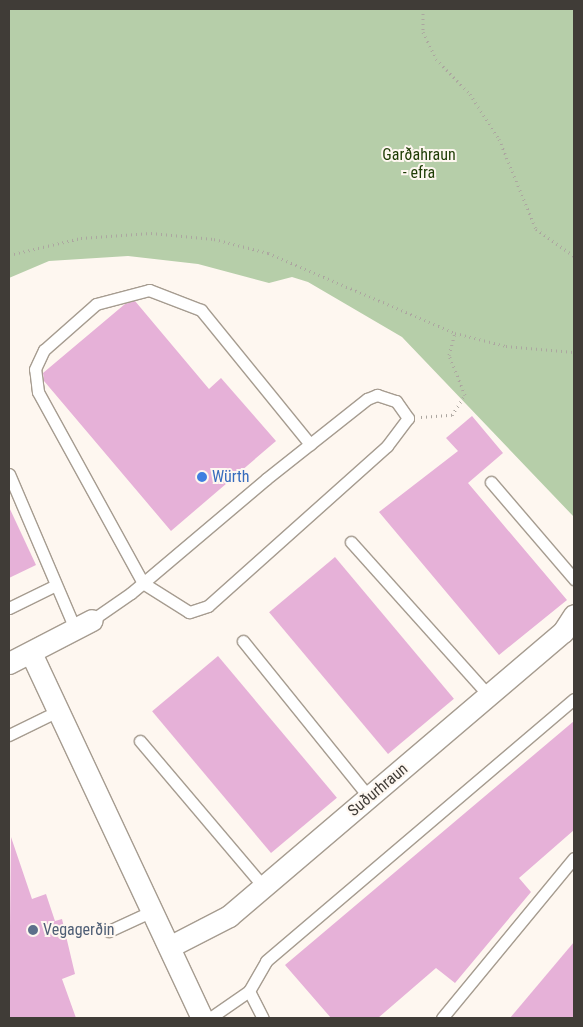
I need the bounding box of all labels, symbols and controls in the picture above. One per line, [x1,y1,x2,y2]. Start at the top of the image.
park label: Garðahraun - efra [382,145,456,183]
place label: Würth [212,467,250,487]
marker: Würth [196,471,208,483]
street label: Suðurhraun [344,759,412,821]
place label: Vegagerðin [43,920,115,940]
marker: Vegagerðin [27,924,39,936]

